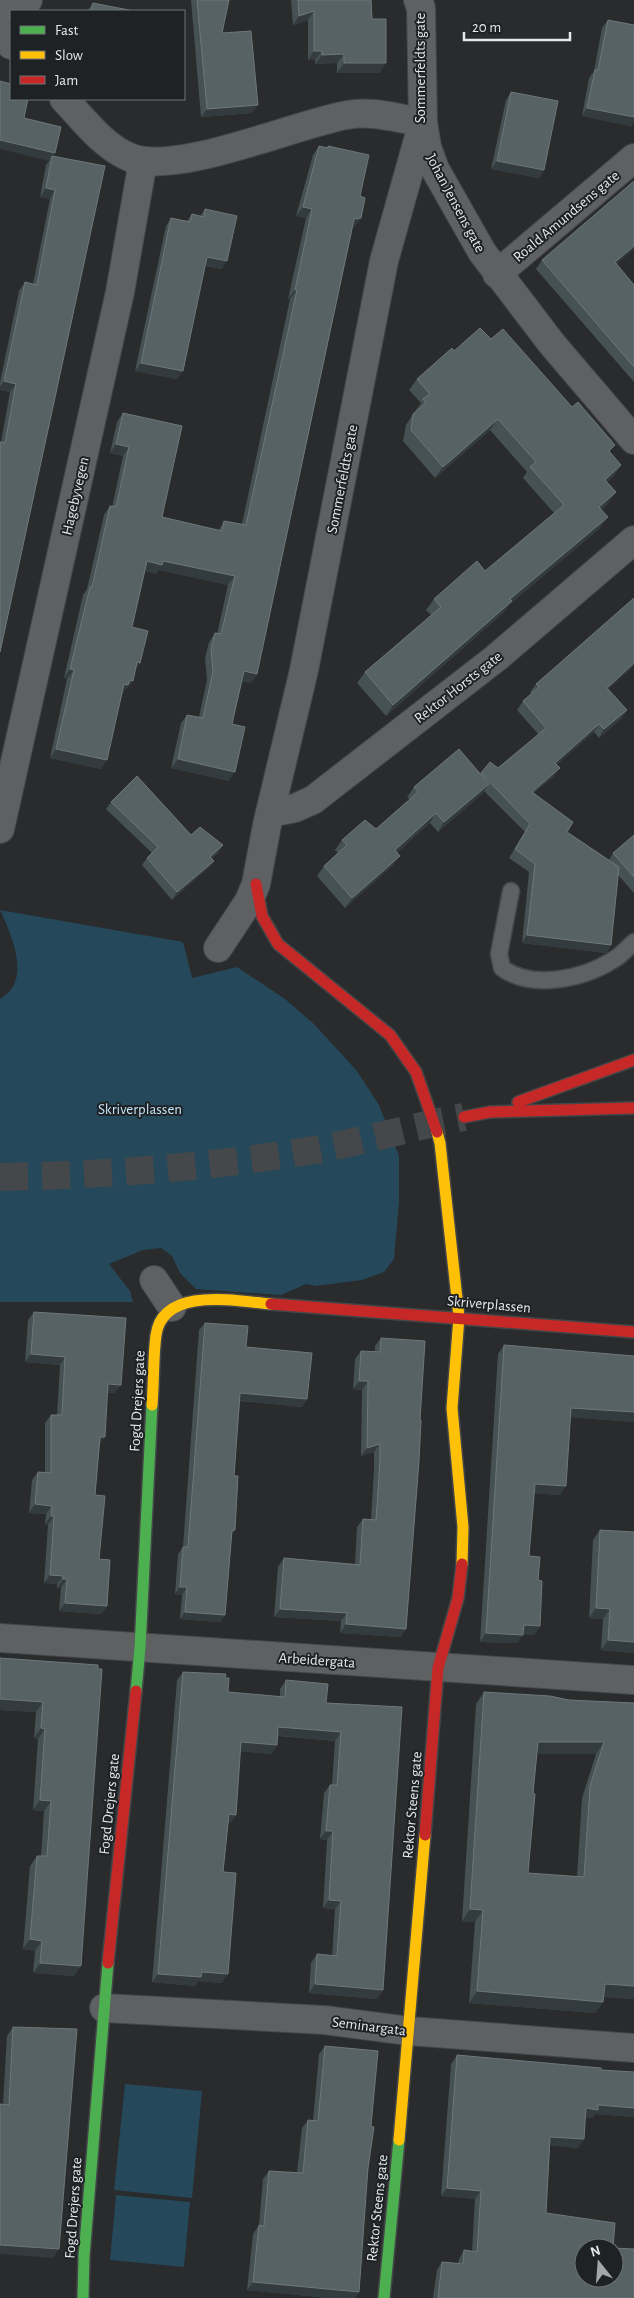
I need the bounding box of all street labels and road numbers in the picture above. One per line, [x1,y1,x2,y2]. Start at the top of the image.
street label: Sommerfeldts gate [413,13,428,123]
street label: Johan Jensens gate [423,151,488,255]
street label: Roald Amundsens gate [510,168,622,265]
street label: Sommerfeldts gate [325,423,360,535]
street label: Hagebyvegen [59,456,92,537]
street label: Rektor Horsts gate [412,649,505,726]
street label: Skriverplassen [446,1293,532,1316]
street label: Fogd Drejers gate [127,1350,148,1452]
street label: Arbeidergata [278,1650,356,1671]
street label: Rektor Steens gate [400,1751,425,1859]
street label: Fogd Drejers gate [97,1753,122,1855]
street label: Seminargata [331,2015,407,2038]
street label: Rektor Steens gate [364,2154,391,2262]
street label: Fogd Drejers gate [62,2157,85,2259]

